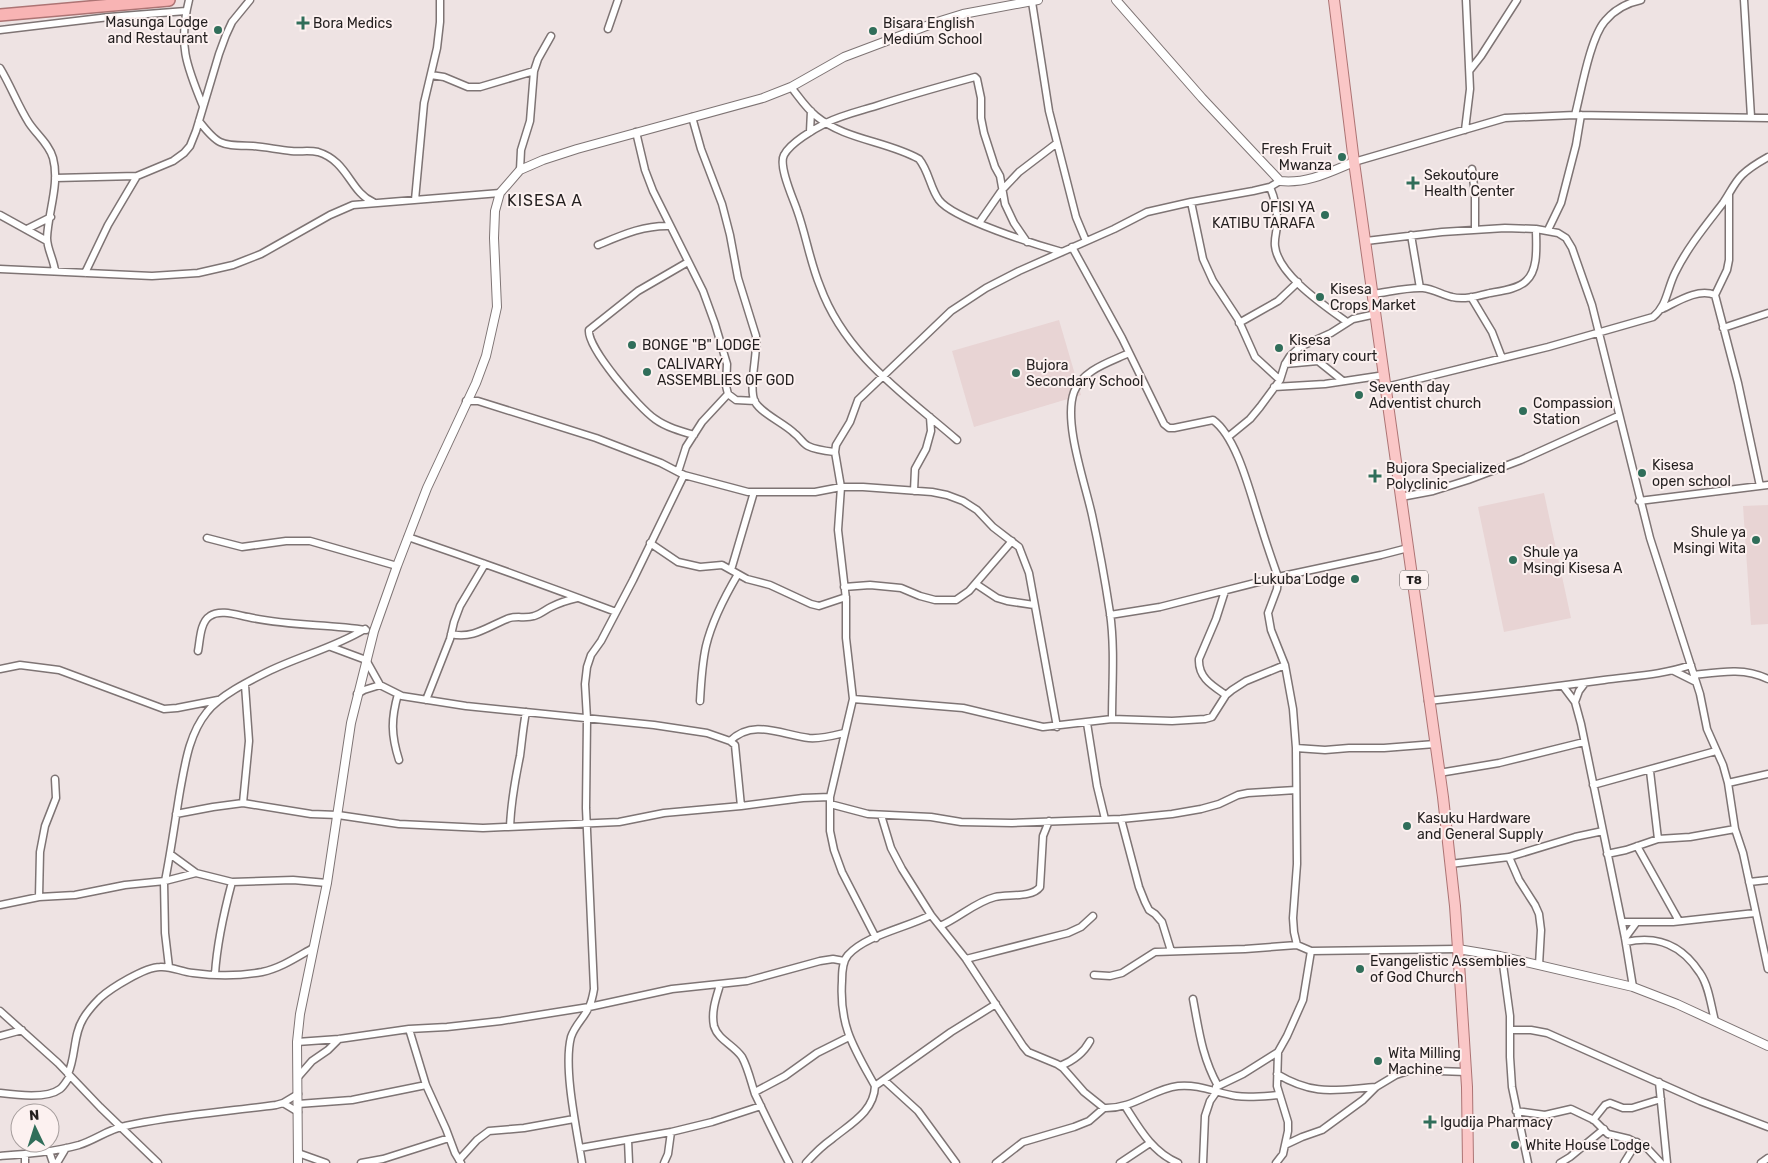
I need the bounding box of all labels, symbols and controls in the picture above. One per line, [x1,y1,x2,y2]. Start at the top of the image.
place label: Masunga Lodge and Restaurant [105,14,209,47]
place label: Bora Medics [313,15,392,32]
place label: Bisara English Medium School [883,15,982,48]
marker: Bora Medics [297,17,309,29]
marker: Masunga Lodge and Restaurant [212,24,224,36]
marker: Bisara English Medium School [867,25,879,37]
place label: Fresh Fruit Mwanza [1261,141,1333,174]
marker: Fresh Fruit Mwanza [1336,151,1348,163]
place label: Sekoutoure Health Center [1424,167,1515,200]
marker: Sekoutoure Health Center [1406,176,1420,190]
district label: KISESA A [507,191,583,210]
place label: OFISI YA KATIBU TARAFA [1212,199,1316,232]
marker: OFISI YA KATIBU TARAFA [1319,209,1331,221]
place label: Kisesa Crops Market [1330,281,1416,314]
marker: Kisesa Crops Market [1314,291,1326,303]
place label: Kisesa primary court [1289,332,1378,365]
place label: BONGE "B" LODGE [642,337,760,354]
marker: BONGE "B" LODGE [626,339,638,351]
marker: Kisesa primary court [1273,342,1285,354]
place label: CALIVARY ASSEMBLIES OF GOD [657,356,794,389]
place label: Bujora Secondary School [1026,357,1143,390]
marker: CALIVARY ASSEMBLIES OF GOD [641,366,653,378]
marker: Bujora Secondary School [1010,367,1022,379]
place label: Seventh day Adventist church [1369,379,1481,412]
marker: Seventh day Adventist church [1353,389,1365,401]
place label: Compassion Station [1533,395,1613,428]
marker: Compassion Station [1517,405,1529,417]
place label: Kisesa open school [1652,457,1731,490]
place label: Bujora Specialized Polyclinic [1386,460,1506,493]
marker: Kisesa open school [1636,467,1648,479]
marker: Bujora Specialized Polyclinic [1368,469,1382,483]
place label: Shule ya Msingi Wita [1673,524,1746,557]
marker: Shule ya Msingi Wita [1750,534,1762,546]
place label: Shule ya Msingi Kisesa A [1523,544,1623,577]
marker: Shule ya Msingi Kisesa A [1507,554,1519,566]
road number: T8 [1400,570,1428,590]
place label: Lukuba Lodge [1253,571,1345,588]
marker: Lukuba Lodge [1349,573,1361,585]
place label: Kasuku Hardware and General Supply [1417,810,1544,843]
marker: Kasuku Hardware and General Supply [1401,820,1413,832]
place label: Evangelistic Assemblies of God Church [1370,953,1526,986]
marker: Evangelistic Assemblies of God Church [1354,963,1366,975]
place label: Wita Milling Machine [1388,1045,1461,1078]
marker: Wita Milling Machine [1372,1055,1384,1067]
north arrow [10,1103,60,1153]
text: N [29,1107,40,1124]
place label: Igudija Pharmacy [1440,1114,1553,1131]
marker: Igudija Pharmacy [1424,1116,1436,1128]
place label: White House Lodge [1525,1137,1650,1154]
marker: White House Lodge [1509,1139,1521,1151]

